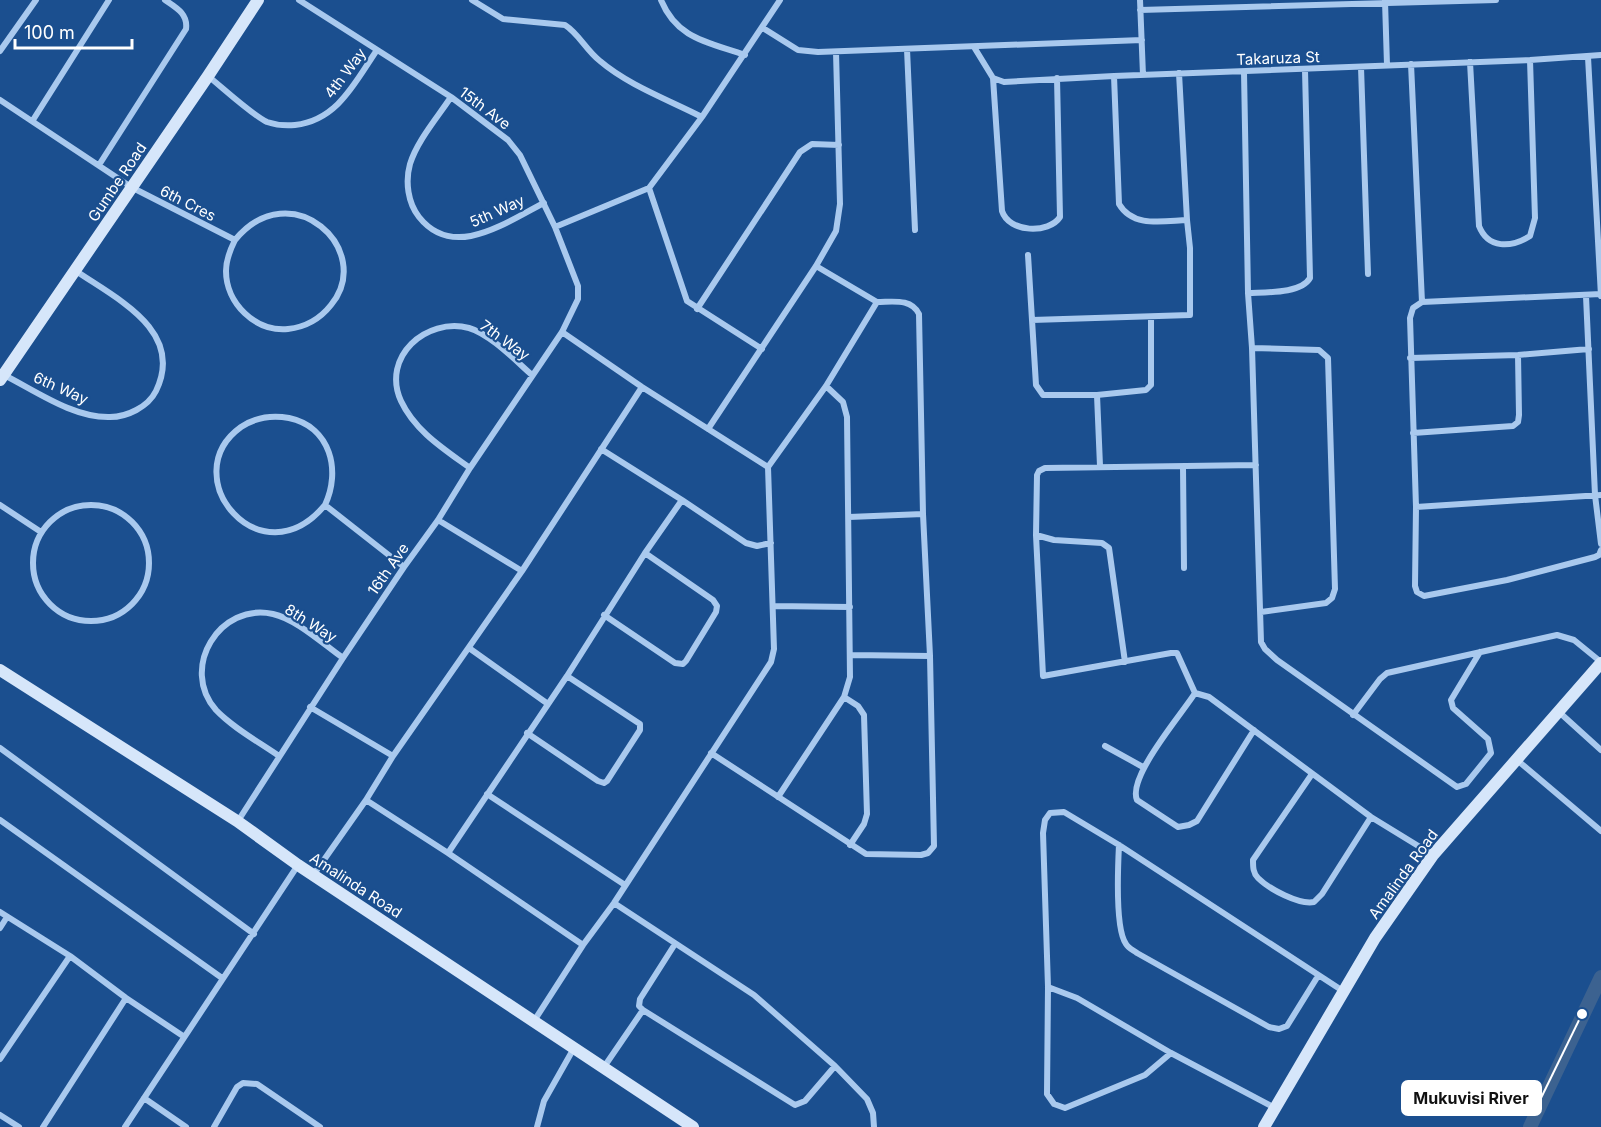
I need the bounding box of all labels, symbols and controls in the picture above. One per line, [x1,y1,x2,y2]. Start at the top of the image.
scale bar [15,12,132,50]
text: 100 m [24,22,75,43]
street label: 4th Way [320,44,370,102]
street label: Takaruza St [1236,47,1320,69]
street label: 15th Ave [456,83,514,133]
street label: Gumbe Road [84,139,150,225]
street label: 6th Cres [157,181,219,225]
street label: 5th Way [467,190,528,231]
street label: 7th Way [476,316,534,365]
street label: 6th Way [31,368,92,409]
street label: 16th Ave [363,539,413,599]
street label: 8th Way [281,600,341,647]
street label: Amalinda Road [1364,826,1442,922]
street label: Amalinda Road [306,848,406,922]
callout: Mukuvisi River [1402,1081,1541,1115]
text: Mukuvisi River [1413,1088,1529,1108]

